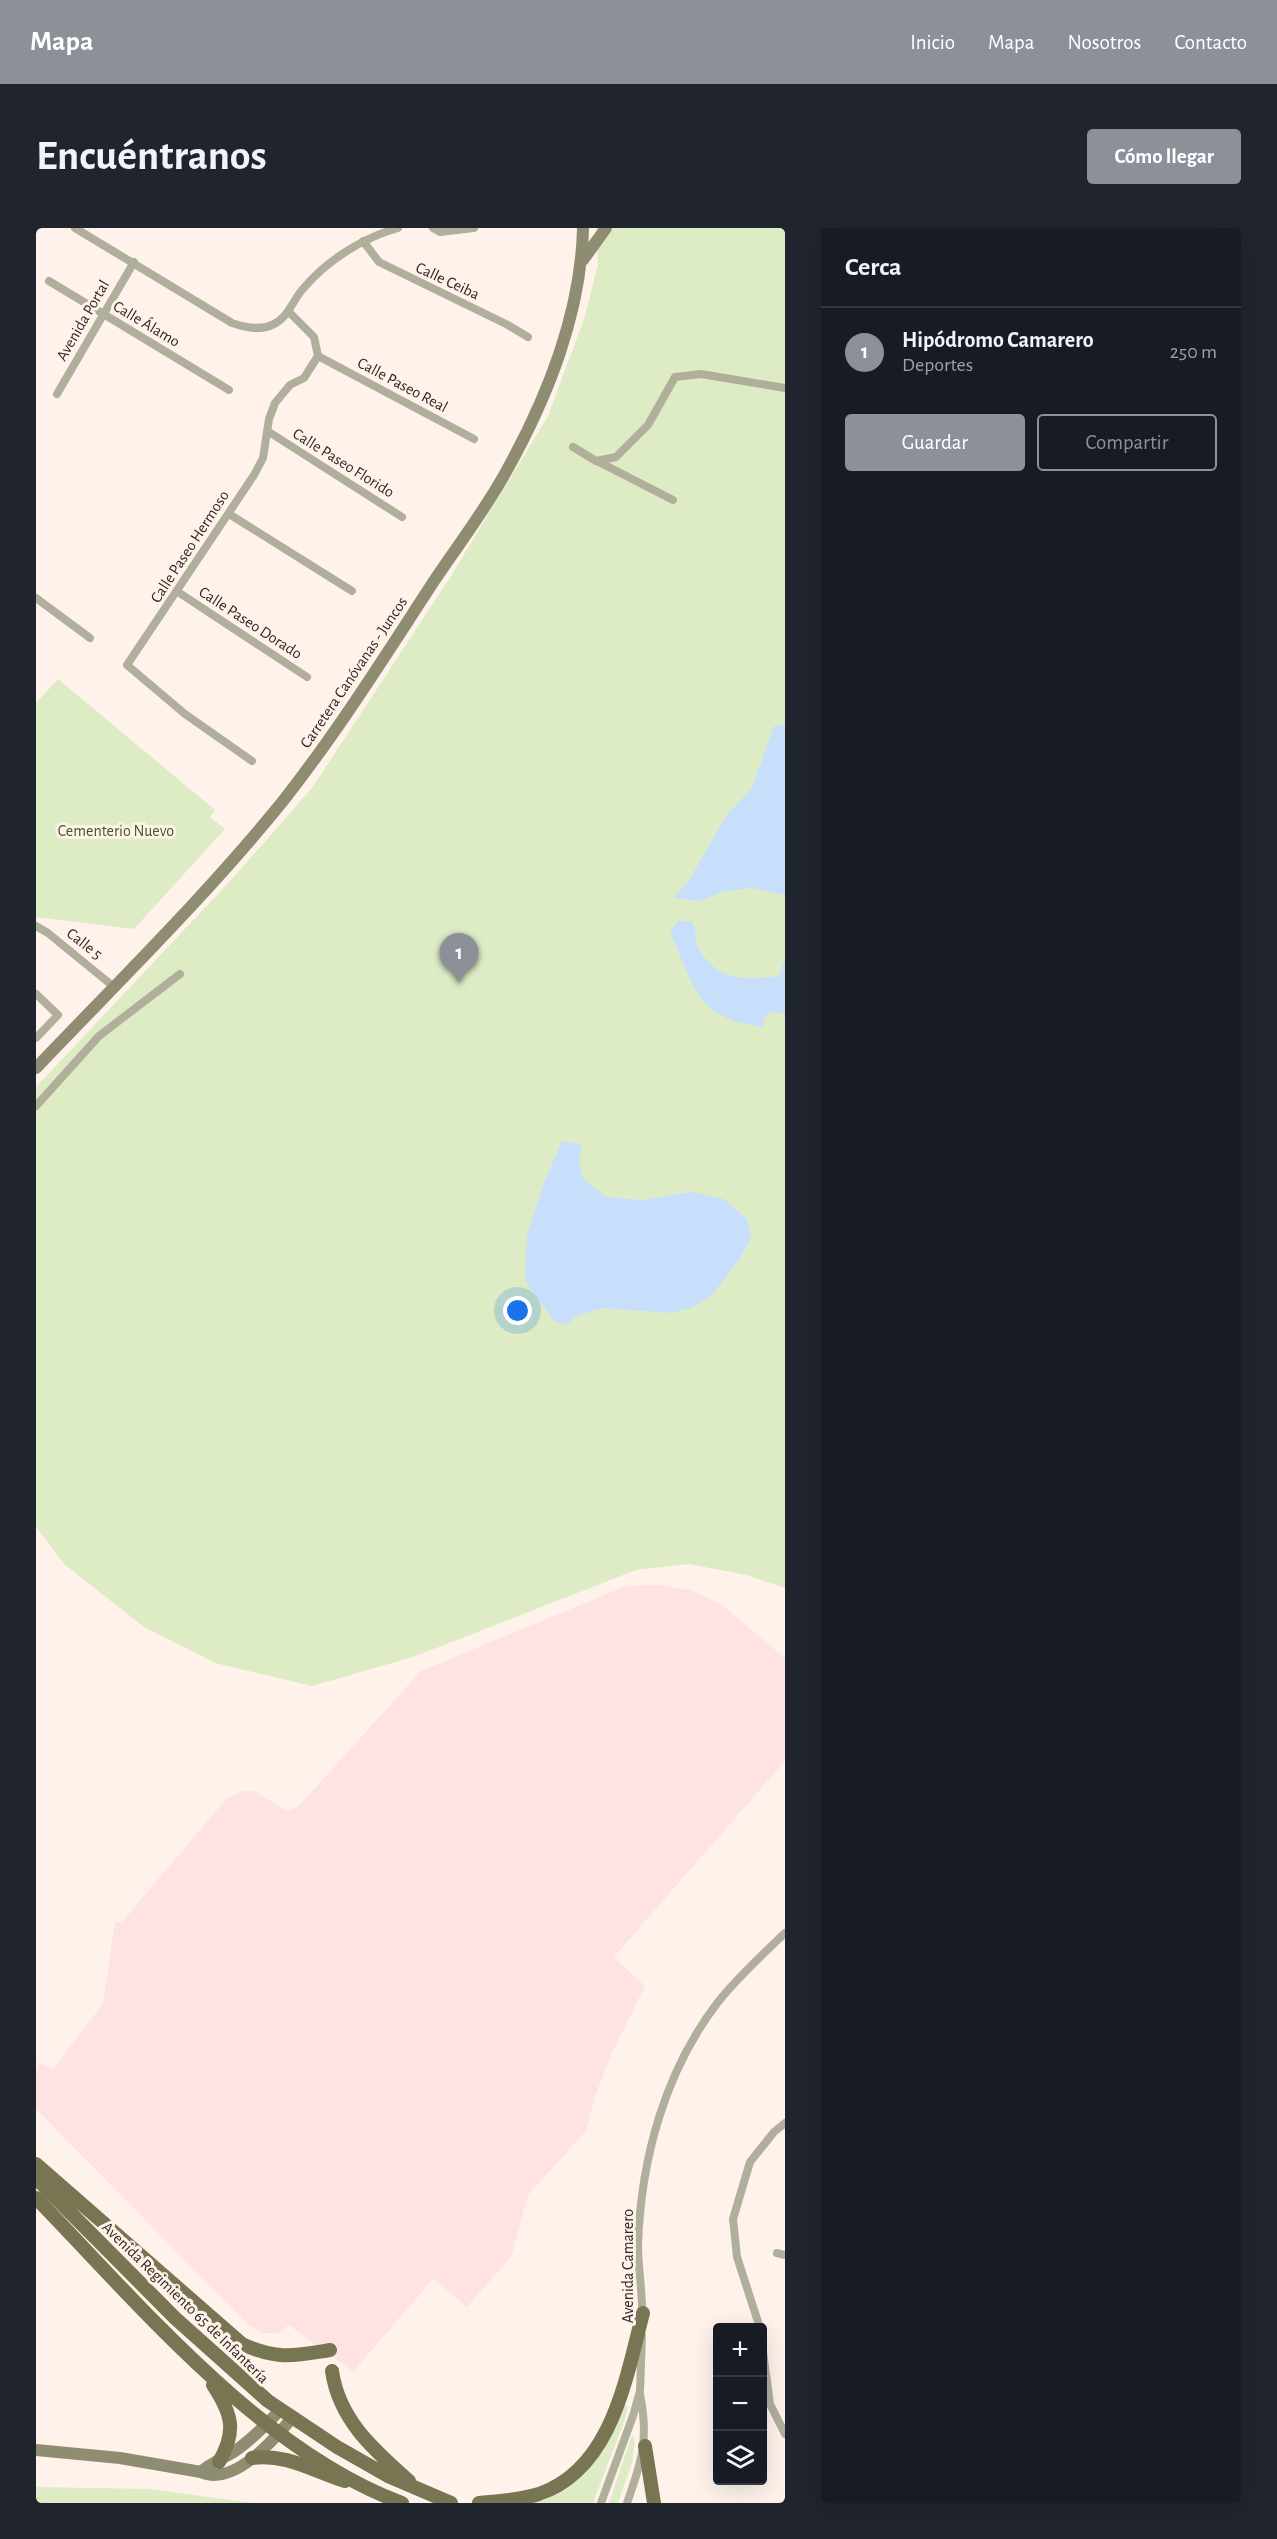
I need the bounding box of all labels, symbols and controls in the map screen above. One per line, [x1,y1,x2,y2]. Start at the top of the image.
text: Mapa [30,28,93,56]
text: Inicio [910,32,955,53]
text: Mapa [988,32,1035,53]
text: Nosotros [1068,32,1141,53]
text: Contacto [1174,32,1247,53]
button: Cómo llegar [1087,129,1241,184]
text: Encuéntranos [36,135,267,177]
text: Cerca [845,254,902,280]
street label: Calle Ceiba [413,259,482,303]
street label: Avenida Portal [53,277,112,364]
street label: Calle Álamo [110,296,184,350]
text: Hipódromo Camarero [902,329,1094,351]
text: 1 [861,342,868,362]
text: 250 m [1170,342,1217,362]
street label: Calle Paseo Real [355,354,450,415]
text: Deportes [902,355,973,375]
button: Guardar [845,414,1025,471]
button: Compartir [1037,414,1217,471]
street label: Calle Paseo Florido [290,425,397,501]
street label: Calle Paseo Hermoso [148,487,232,606]
street label: Calle Paseo Dorado [196,584,305,662]
street label: Carretera Canóvanas - Juncos [297,594,410,751]
park label: Cementerio Nuevo [58,823,174,839]
street label: Calle 5 [64,925,105,963]
pin: 1 [440,934,478,983]
your location [503,1296,532,1325]
street label: Avenida Camarero [620,2209,636,2323]
street label: Avenida Regimiento 65 de Infantería [99,2219,272,2386]
map controls [713,2323,767,2485]
button: + [713,2323,767,2377]
button: − [713,2377,767,2431]
button: layers [713,2431,767,2485]

